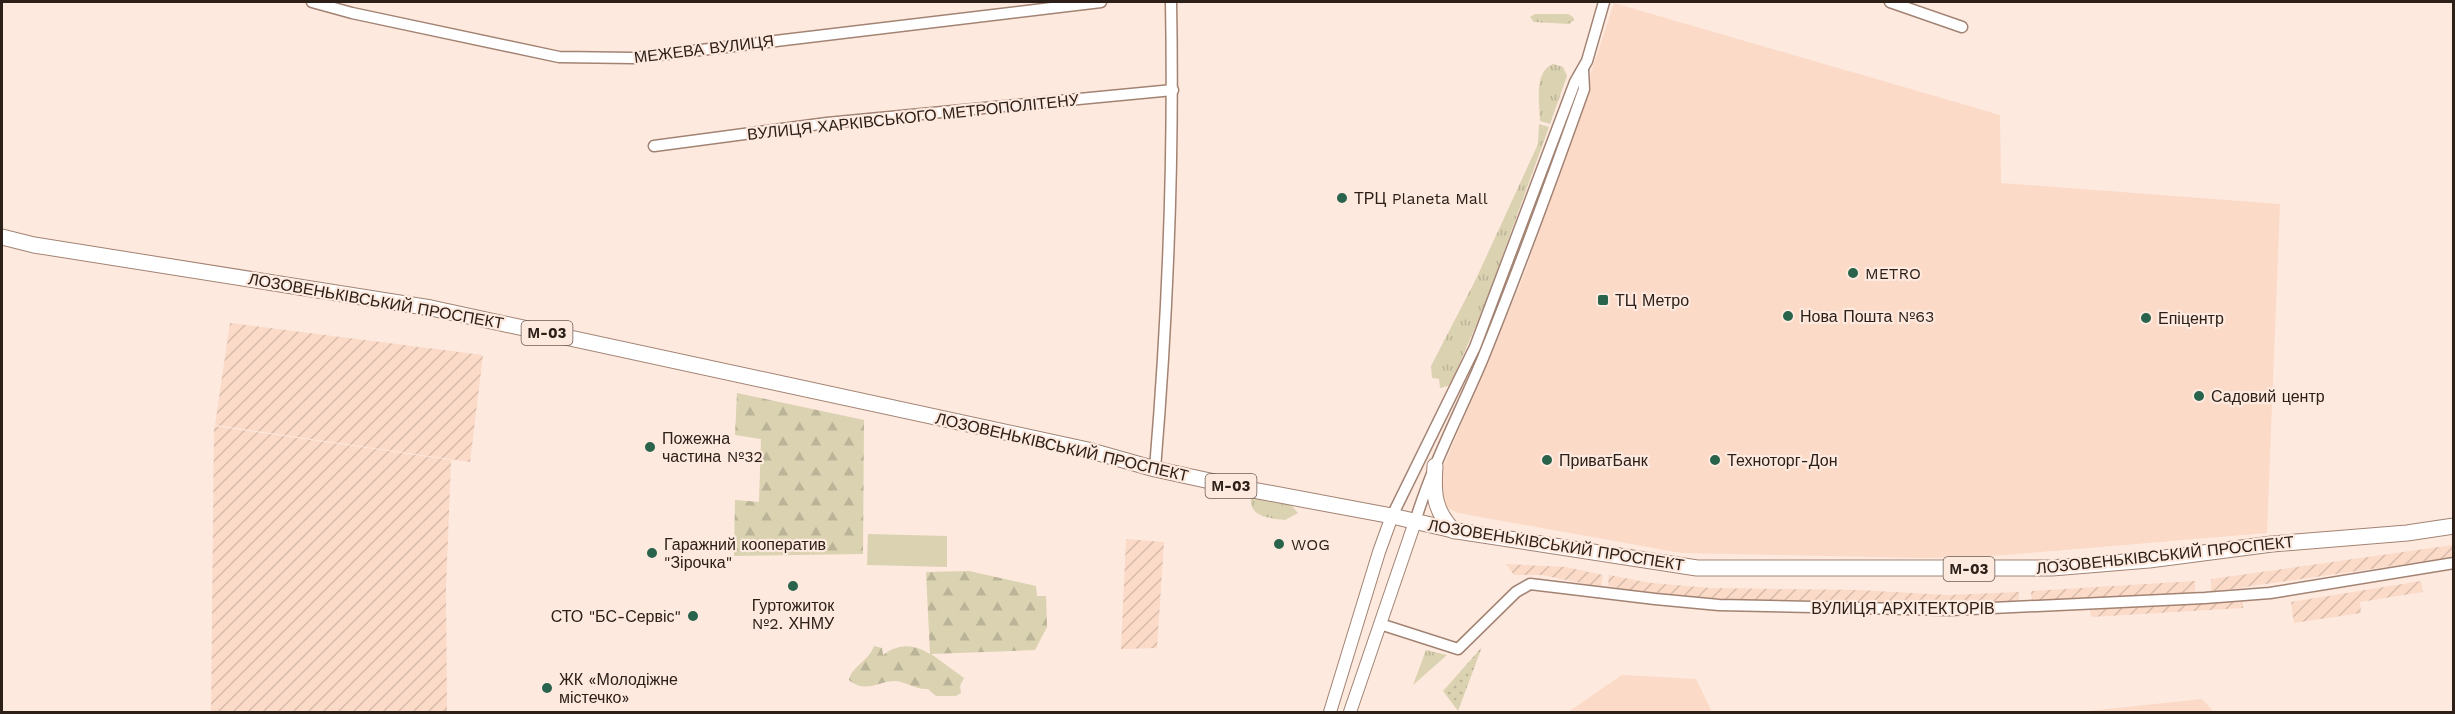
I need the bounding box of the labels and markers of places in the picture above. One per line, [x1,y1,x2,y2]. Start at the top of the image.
place label: ТРЦ Planeta Mall [1354,189,1488,208]
marker: ТРЦ Planeta Mall [1335,191,1349,205]
place label: METRO [1865,264,1921,283]
marker: METRO [1846,266,1860,280]
place label: ТЦ Метро [1615,291,1689,310]
marker: ТЦ Метро [1596,293,1610,307]
place label: Нова Пошта №63 [1800,307,1934,326]
marker: Нова Пошта №63 [1781,309,1795,323]
place label: Епіцентр [2158,309,2224,328]
marker: Епіцентр [2139,311,2153,325]
place label: Садовий центр [2211,387,2325,406]
marker: Садовий центр [2192,389,2206,403]
place label: Пожежна частина №32 [662,429,763,466]
marker: Пожежна частина №32 [643,440,657,454]
place label: ПриватБанк [1559,451,1649,470]
place label: Техноторг-Дон [1727,451,1838,470]
marker: ПриватБанк [1540,453,1554,467]
marker: Техноторг-Дон [1708,453,1722,467]
place label: Гаражний кооператив "Зірочка" [664,535,826,572]
place label: WOG [1291,535,1330,554]
marker: WOG [1272,537,1286,551]
marker: Гаражний кооператив "Зірочка" [645,546,659,560]
marker: Гуртожиток №2. ХНМУ [786,579,800,593]
place label: Гуртожиток №2. ХНМУ [752,596,835,633]
place label: СТО "БС-Сервіс" [551,607,681,626]
marker: СТО "БС-Сервіс" [686,609,700,623]
place label: ЖК «Молодіжне містечко» [559,670,678,707]
marker: ЖК «Молодіжне містечко» [540,681,554,695]

